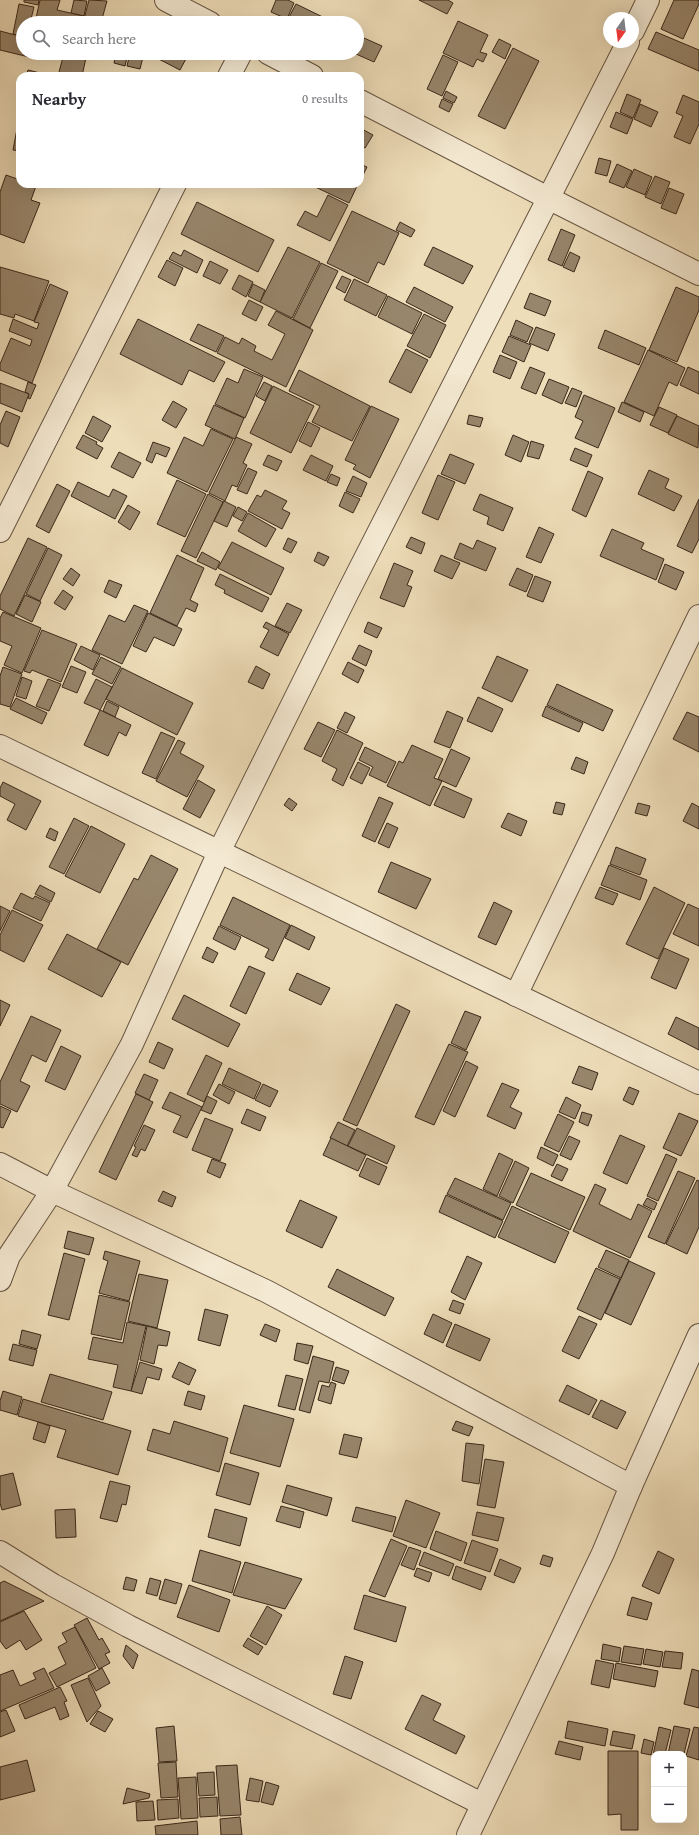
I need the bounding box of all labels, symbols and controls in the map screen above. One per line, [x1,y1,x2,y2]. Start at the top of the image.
north arrow [603,12,639,48]
search box [16,16,364,60]
icon: search [30,27,52,49]
text: Search here [62,28,136,49]
text: Nearby [32,86,86,111]
text: 0 results [302,89,348,108]
map controls [651,1751,687,1823]
button: + [651,1751,687,1787]
button: − [651,1787,687,1823]

